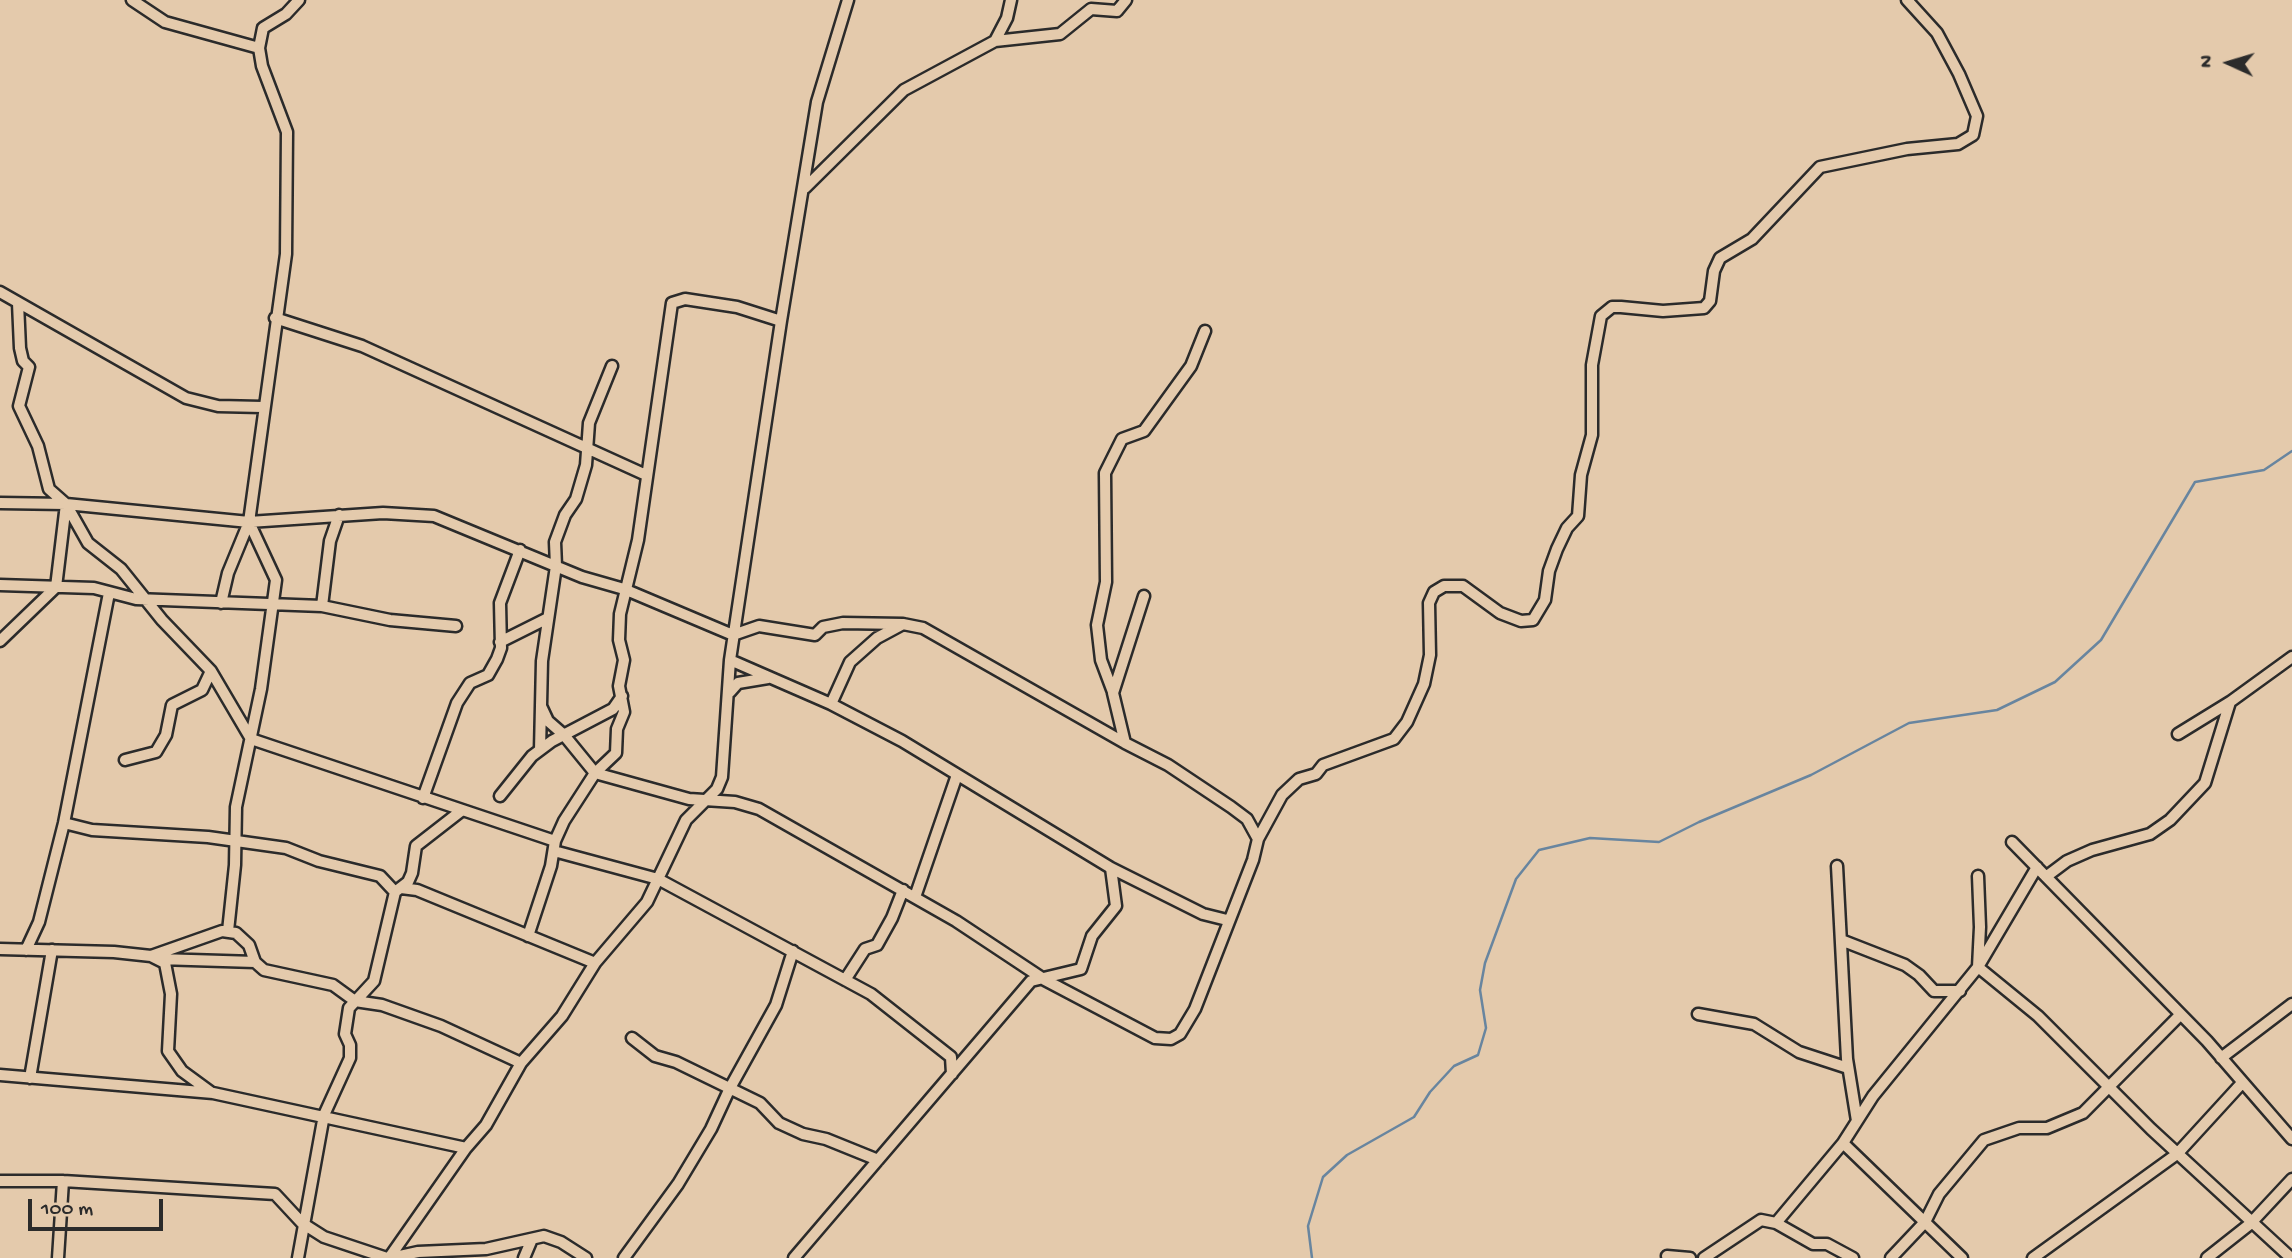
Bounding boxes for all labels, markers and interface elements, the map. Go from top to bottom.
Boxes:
north arrow [2194,28,2264,98]
text: N [2196,55,2219,68]
scale bar [32,1184,166,1228]
text: 100 m [41,1198,93,1223]

